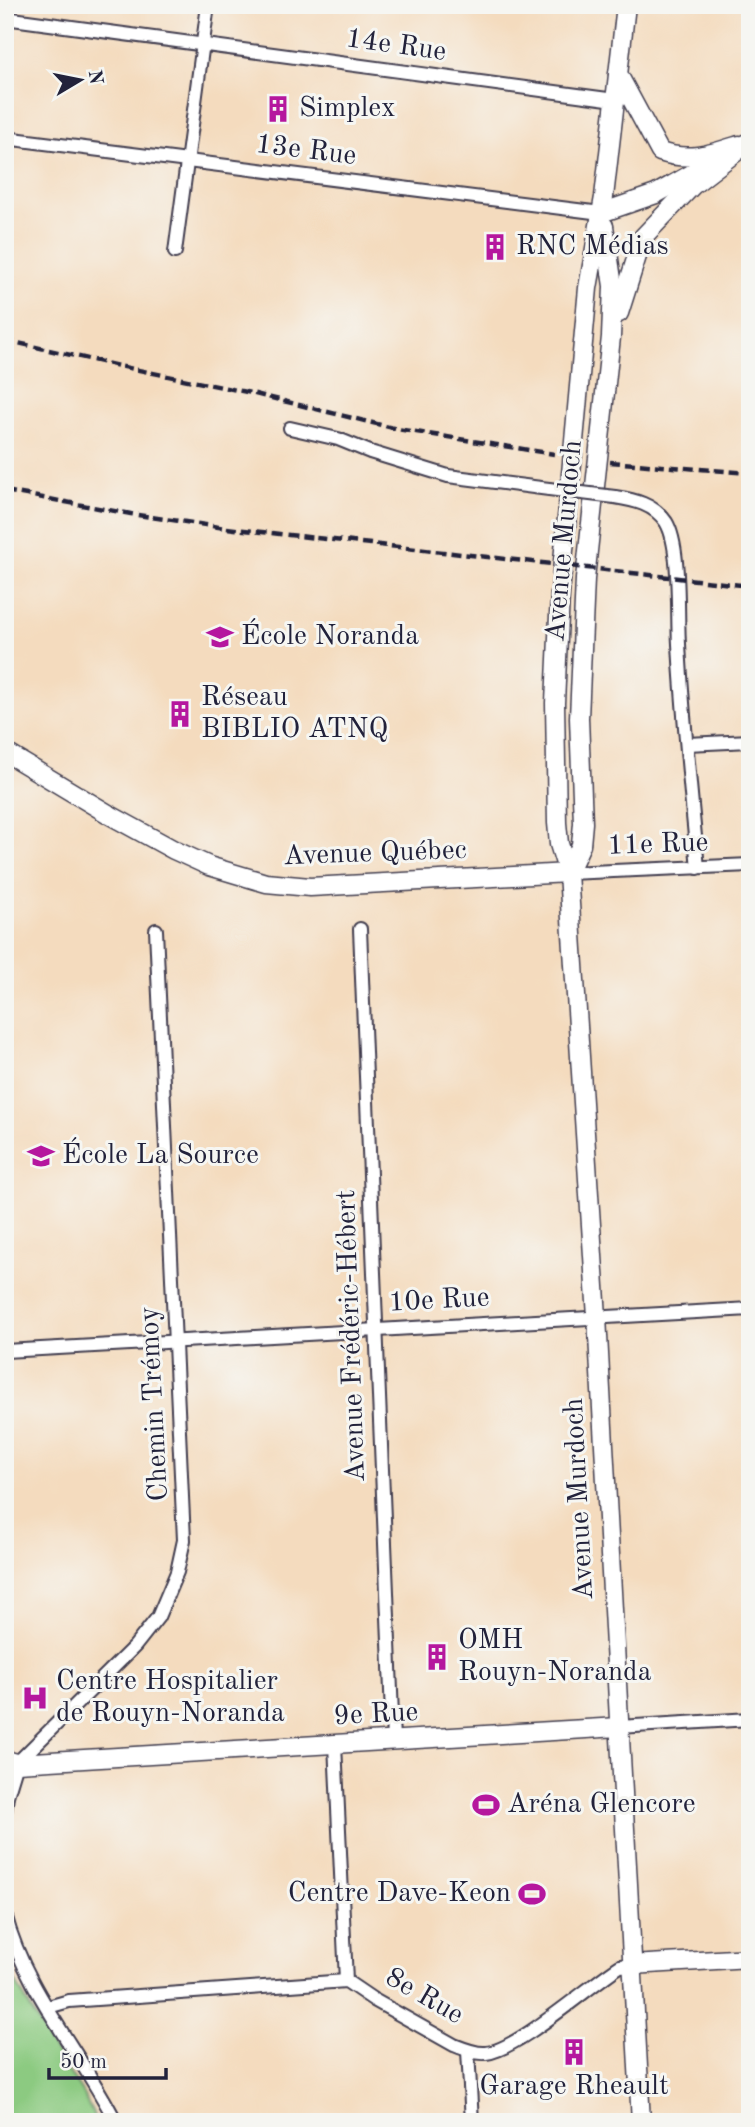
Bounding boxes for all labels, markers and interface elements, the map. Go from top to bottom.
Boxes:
street label: 14e Rue [344,25,448,67]
north arrow [46,46,116,116]
text: N [84,69,105,87]
building icon: Simplex [263,94,293,124]
place label: Simplex [299,95,396,123]
street label: 13e Rue [254,131,358,171]
building icon: RNC Médias [480,232,510,262]
place label: RNC Médias [516,233,669,261]
street label: Avenue Murdoch [542,439,588,643]
place label: École Noranda [241,618,419,651]
school or university icon: École Noranda [205,622,235,652]
place label: Réseau BIBLIO ATNQ [201,684,388,744]
building icon: Réseau BIBLIO ATNQ [165,699,195,729]
street label: 11e Rue [607,829,709,861]
street label: Avenue Québec [283,837,467,871]
place label: École La Source [62,1137,259,1170]
school or university icon: École La Source [26,1141,56,1171]
street label: Avenue Frédéric-Hébert [333,1189,371,1483]
street label: 10e Rue [388,1284,490,1318]
street label: Chemin Trémoy [136,1306,174,1502]
street label: Avenue Murdoch [561,1397,599,1601]
place label: OMH Rouyn-Noranda [458,1627,652,1687]
building icon: OMH Rouyn-Noranda [422,1642,452,1672]
place label: Centre Hospitalier de Rouyn-Noranda [56,1668,285,1728]
hospital icon: Centre Hospitalier de Rouyn-Noranda [20,1683,50,1713]
street label: 9e Rue [333,1699,419,1731]
sports icon: Aréna Glencore [471,1790,501,1820]
place label: Aréna Glencore [507,1791,696,1819]
sports icon: Centre Dave-Keon [517,1879,547,1909]
place label: Centre Dave-Keon [288,1880,511,1908]
street label: 8e Rue [380,1964,468,2030]
scale bar [49,2036,166,2080]
building icon: Garage Rheault [559,2037,589,2067]
text: 50 m [60,2052,107,2073]
place label: Garage Rheault [479,2073,669,2101]

